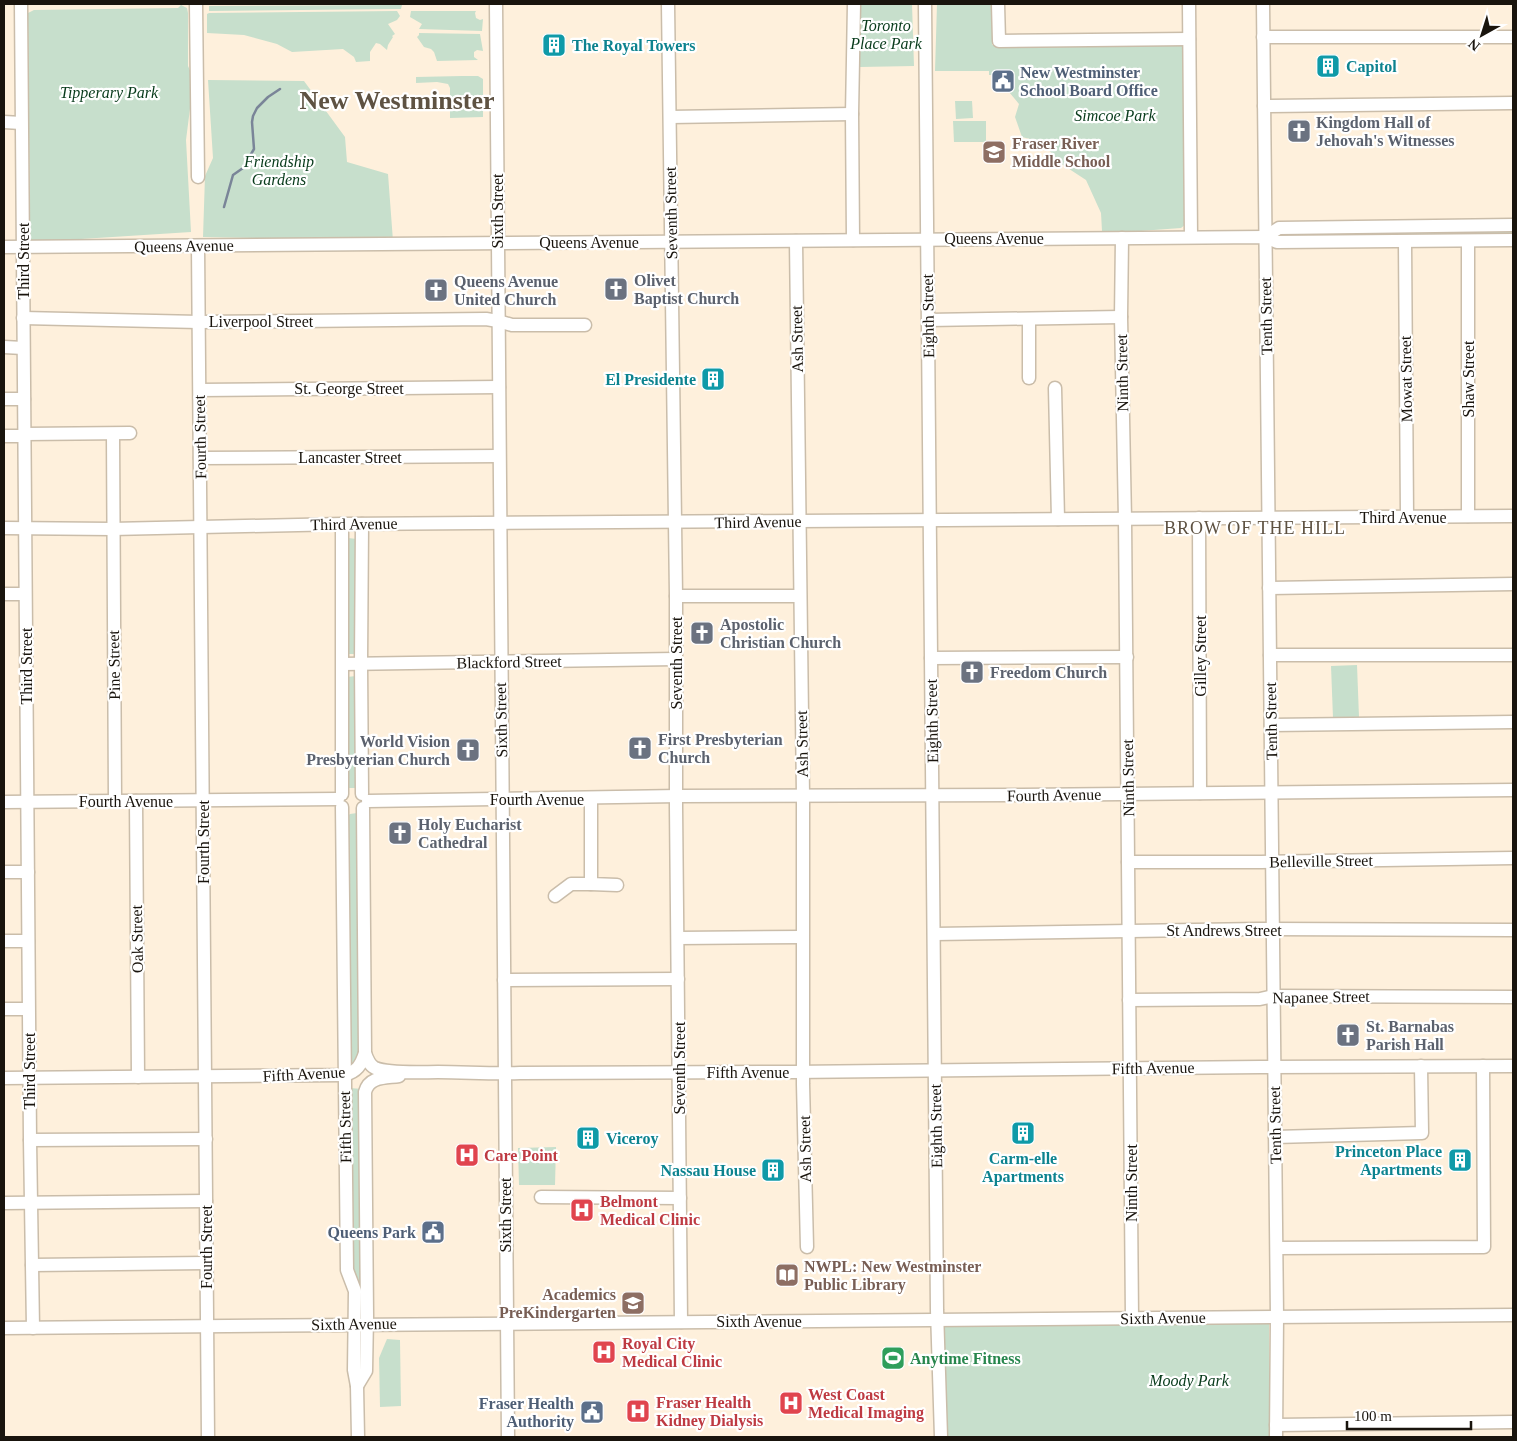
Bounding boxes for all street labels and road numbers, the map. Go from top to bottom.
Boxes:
street label: Seventh Street [662,166,680,260]
street label: Sixth Street [489,173,506,249]
street label: Third Street [15,222,32,299]
street label: Queens Avenue [944,230,1044,247]
street label: Queens Avenue [539,234,639,251]
street label: Queens Avenue [134,237,234,255]
street label: Eighth Street [919,273,938,358]
street label: Tenth Street [1257,277,1275,355]
street label: Ash Street [788,305,806,373]
street label: Liverpool Street [209,313,314,331]
street label: Ninth Street [1113,333,1131,412]
street label: Mowat Street [1397,335,1415,422]
street label: Shaw Street [1460,340,1477,417]
street label: St. George Street [294,380,404,398]
street label: Fourth Street [191,394,209,479]
street label: Lancaster Street [298,449,402,466]
street label: Third Avenue [1359,509,1447,526]
street label: Third Avenue [714,513,802,531]
street label: Third Avenue [310,515,398,533]
street label: Gilley Street [1192,615,1210,697]
street label: Seventh Street [668,616,685,709]
street label: Third Street [18,627,35,704]
street label: Pine Street [105,629,123,700]
street label: Blackford Street [456,653,562,671]
street label: Eighth Street [923,678,942,763]
street label: Sixth Street [492,682,510,758]
street label: Tenth Street [1262,682,1280,760]
street label: Ash Street [793,710,811,778]
street label: Ninth Street [1119,738,1137,817]
street label: Fourth Avenue [1007,786,1101,804]
street label: Fourth Avenue [490,791,584,808]
street label: Fourth Avenue [79,793,173,810]
street label: Fourth Street [195,799,212,884]
street label: Belleville Street [1269,852,1373,870]
street label: Oak Street [128,904,146,973]
street label: St Andrews Street [1166,922,1282,939]
street label: Napanee Street [1272,988,1370,1007]
street label: Seventh Street [671,1021,688,1114]
street label: Third Street [21,1032,38,1109]
street label: Fifth Avenue [1111,1059,1195,1077]
street label: Fifth Avenue [262,1063,346,1085]
street label: Fifth Avenue [707,1064,789,1081]
street label: Eighth Street [927,1083,946,1168]
street label: Tenth Street [1266,1086,1284,1164]
street label: Fifth Street [336,1090,354,1163]
street label: Ash Street [796,1115,814,1183]
street label: Ninth Street [1123,1144,1140,1222]
street label: Sixth Street [497,1177,514,1253]
street label: Fourth Street [198,1204,215,1289]
street label: Sixth Avenue [1120,1309,1206,1327]
street label: Sixth Avenue [716,1313,802,1330]
street label: Sixth Avenue [311,1315,397,1333]

